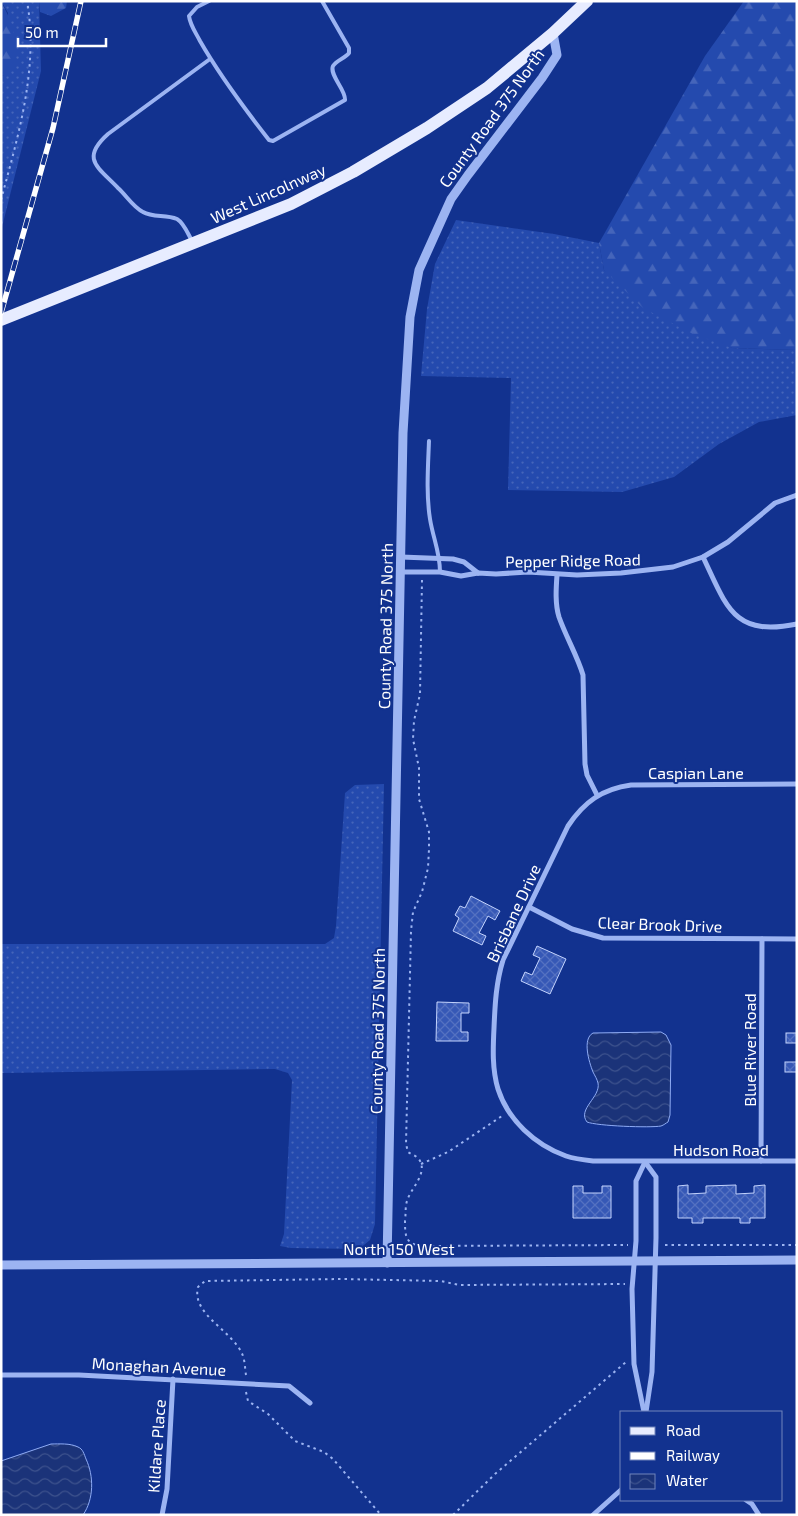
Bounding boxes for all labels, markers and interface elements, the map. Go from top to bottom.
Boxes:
scale bar [18,15,105,47]
text: 50 m [25,23,59,41]
street label: County Road 375 North [434,45,548,191]
street label: West Lincolnway [208,159,329,227]
street label: County Road 375 North [374,543,396,709]
street label: Pepper Ridge Road [505,549,641,571]
street label: Caspian Lane [648,763,744,782]
street label: Brisbane Drive [482,861,544,965]
street label: Clear Brook Drive [597,912,723,936]
street label: County Road 375 North [366,948,388,1114]
street label: Blue River Road [740,993,759,1107]
street label: Hudson Road [673,1140,769,1159]
street label: North 150 West [343,1239,455,1258]
street label: Monaghan Avenue [91,1353,227,1379]
street label: Kildare Place [143,1399,169,1493]
legend [620,1411,783,1501]
text: Road [666,1421,701,1439]
text: Railway [666,1446,720,1464]
text: Water [666,1471,708,1489]

